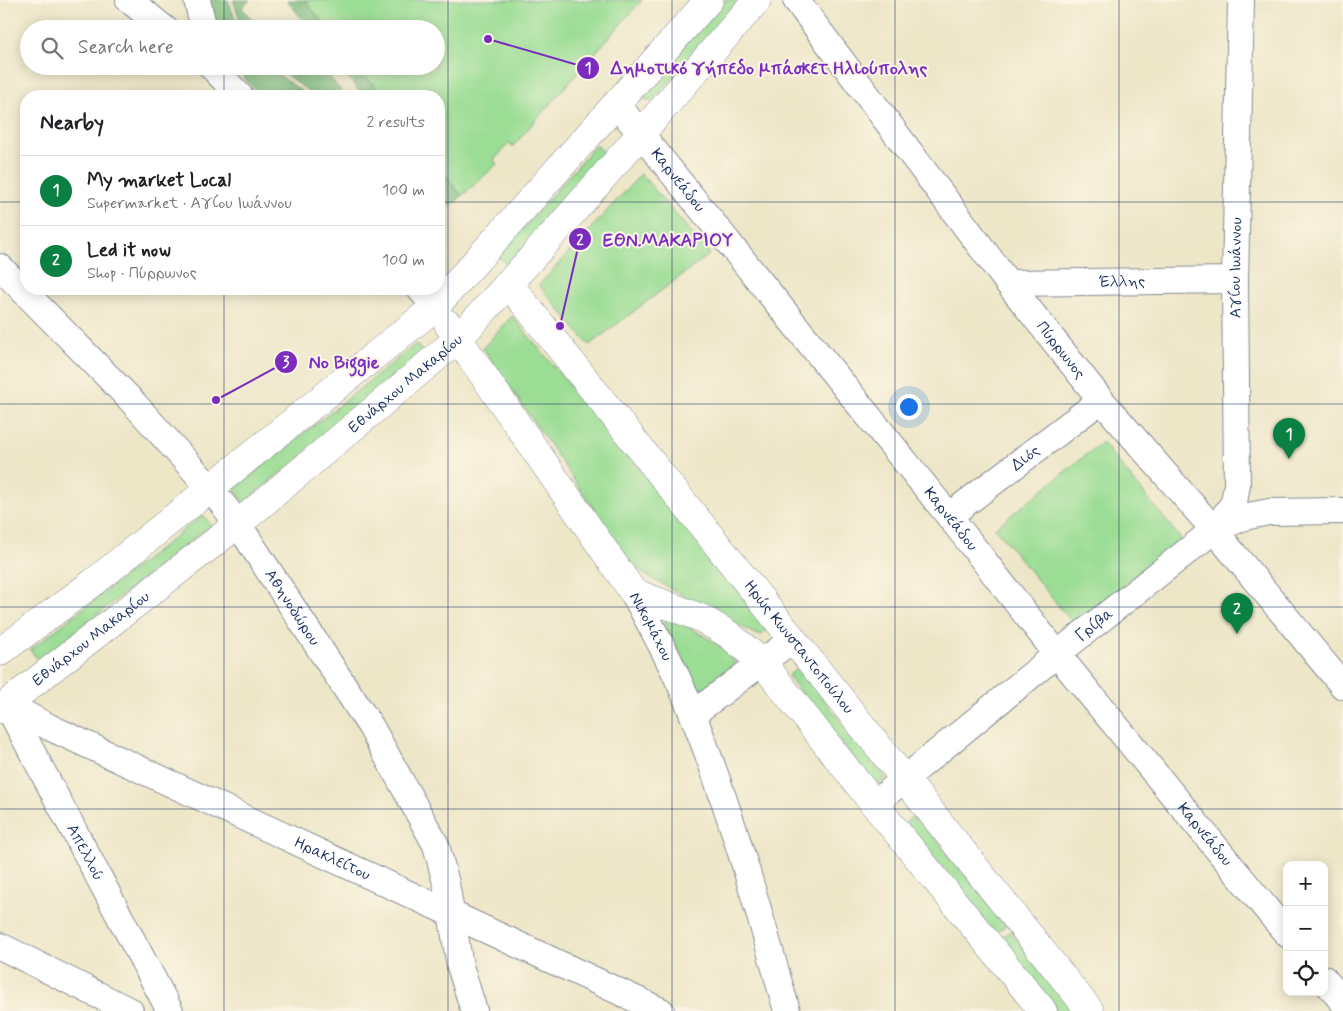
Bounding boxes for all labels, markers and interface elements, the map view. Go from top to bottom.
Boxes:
search box [20,20,445,75]
icon: search [38,34,66,62]
text: Search here [78,35,174,60]
callout: Δημοτικό γήπεδο μπάσκετ Ηλιούπολης [575,51,937,84]
text: Δημοτικό γήπεδο μπάσκετ Ηλιούπολης [610,57,928,81]
text: 1 [585,59,591,79]
text: Nearby [40,109,104,137]
text: 2 results [367,112,425,133]
street label: Καρνεάδου [646,144,710,216]
text: My market Local [87,168,231,193]
text: 1 [52,180,60,201]
text: 100 m [382,180,425,201]
text: Supermarket · Αγίου Ιωάννου [87,193,292,214]
street label: Αγίου Ιωάννου [1224,217,1247,319]
callout: ΕΘΝ.ΜΑΚΑΡΙΟΥ [568,223,743,256]
text: ΕΘΝ.ΜΑΚΑΡΙΟΥ [603,229,733,253]
text: 2 [576,231,584,251]
text: Led it now [87,238,171,263]
text: 2 [52,250,60,271]
text: 100 m [382,250,425,271]
text: Shop · Πύρρωνος [87,263,197,284]
street label: Έλλης [1099,271,1145,292]
street label: Πύρρωνος [1032,317,1091,383]
street label: Εθνάρχου Μακαρίου [344,329,467,438]
callout: Νο Biggie [274,345,390,378]
text: Νο Biggie [309,351,380,377]
text: 3 [283,353,290,373]
your location [896,394,922,420]
pin: 1 [1273,418,1305,459]
street label: Διός [1007,440,1044,476]
street label: Καρνεάδου [919,483,983,555]
street label: Αθηνοδώρου [260,565,325,649]
street label: Ηρώς Κωνσταντοπούλου [739,576,859,718]
street label: Εθνάρχου Μακαρίου [28,586,154,691]
street label: Νικομάχου [624,588,678,664]
pin: 2 [1221,593,1253,634]
street label: Γρίβα [1071,603,1117,646]
street label: Καρνεάδου [1173,798,1237,870]
street label: Απελλού [62,820,109,884]
street label: Ηρακλείτου [291,832,374,885]
map controls [1283,861,1328,996]
button: + [1283,861,1328,906]
button: − [1283,906,1328,951]
button: locate [1283,951,1328,996]

